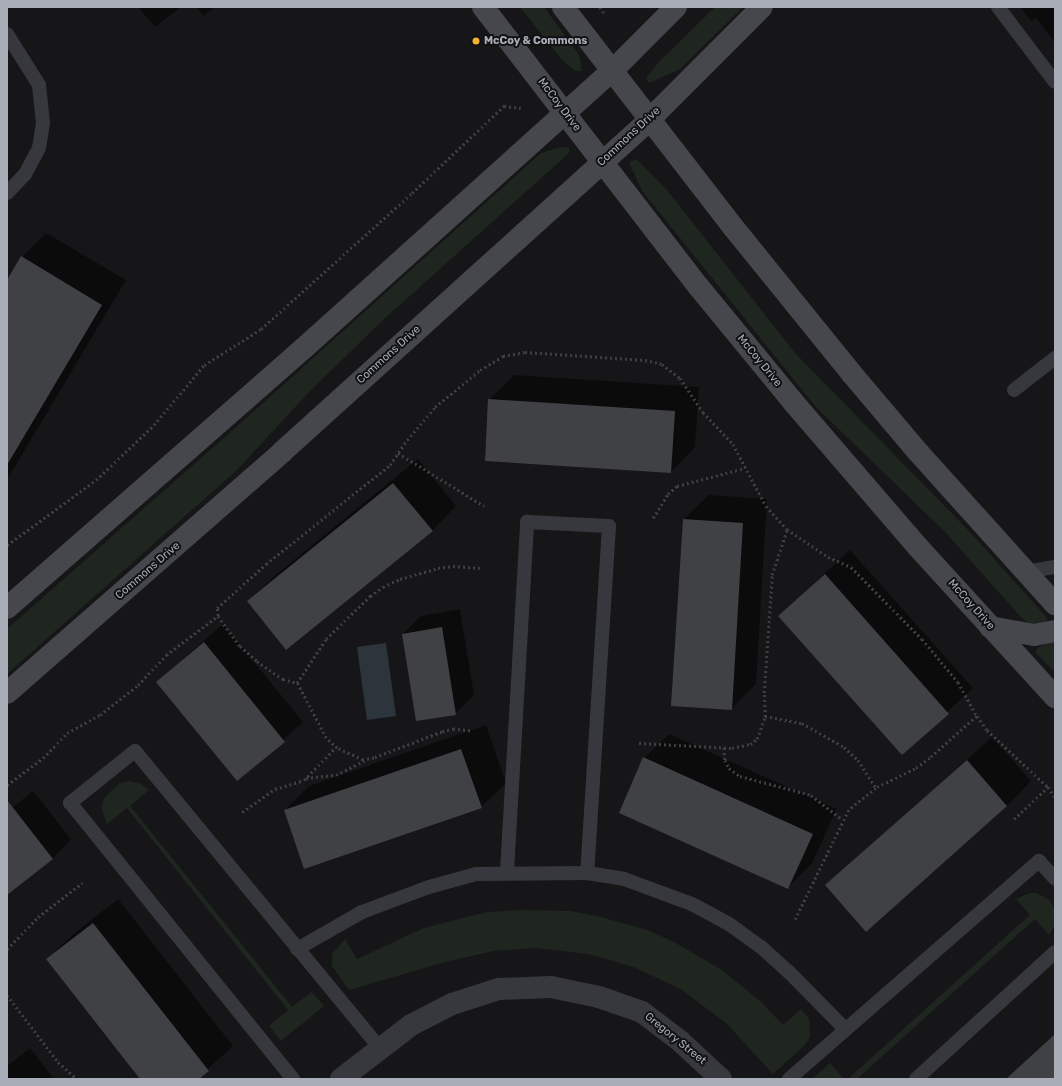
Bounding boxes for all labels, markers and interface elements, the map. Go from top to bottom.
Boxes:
place label: McCoy & Commons [484,34,588,48]
marker: McCoy & Commons [471,36,481,46]
street label: McCoy Drive [535,76,583,134]
street label: Commons Drive [595,105,663,169]
street label: Commons Drive [355,323,423,387]
street label: McCoy Drive [734,332,784,390]
street label: Commons Drive [113,539,183,603]
street label: McCoy Drive [945,577,997,633]
street label: Gregory Street [642,1010,708,1068]

